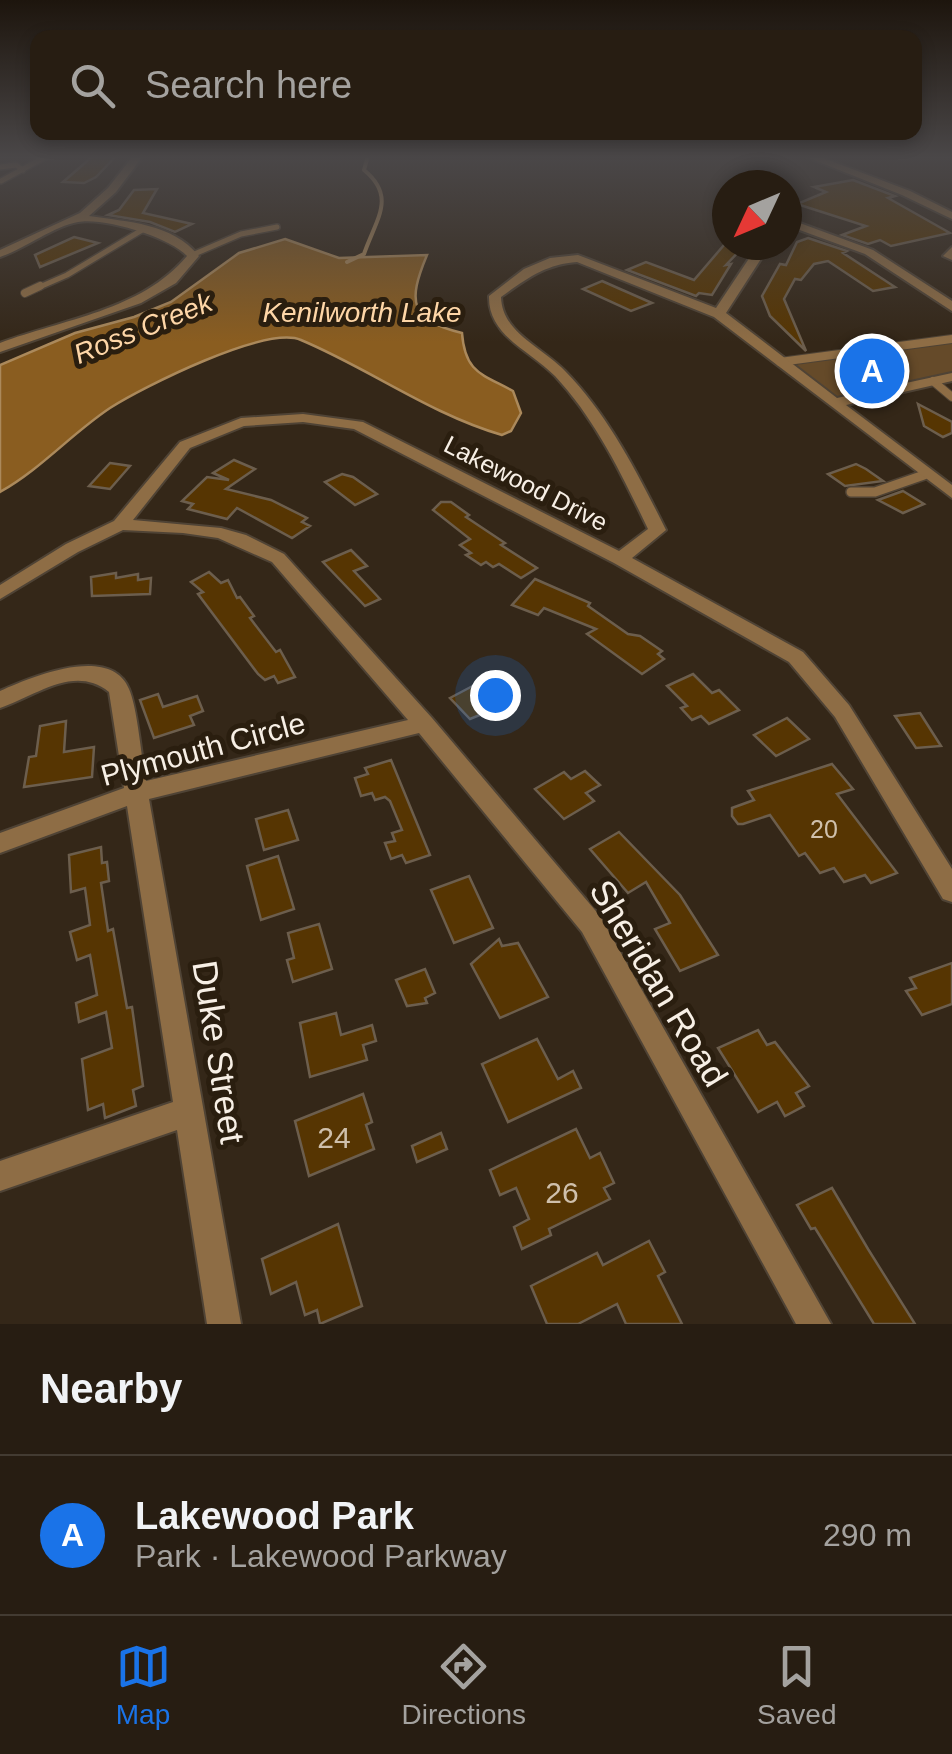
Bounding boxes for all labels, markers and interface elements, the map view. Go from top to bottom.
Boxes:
search box [30,30,922,140]
icon: search [65,58,120,113]
text: Search here [145,64,352,106]
north arrow [712,170,802,260]
water label: Ross Creek [69,285,218,370]
water label: Kenilworth Lake [262,297,462,328]
pin: A [840,334,904,408]
street label: Lakewood Drive [440,430,612,536]
your location [470,670,521,721]
street label: Plymouth Circle [97,706,309,792]
house number: 20 [810,815,838,843]
street label: Sheridan Road [582,873,736,1093]
street label: Duke Street [185,958,253,1147]
house number: 24 [317,1121,351,1154]
house number: 26 [545,1176,579,1209]
text: Nearby [40,1365,182,1412]
text: Lakewood Park [135,1495,414,1537]
text: A [61,1517,84,1553]
text: 290 m [823,1517,912,1553]
text: Park · Lakewood Parkway [135,1538,507,1574]
tab: Map [116,1639,171,1731]
tab: Directions [402,1639,526,1731]
tab: Saved [757,1639,836,1731]

